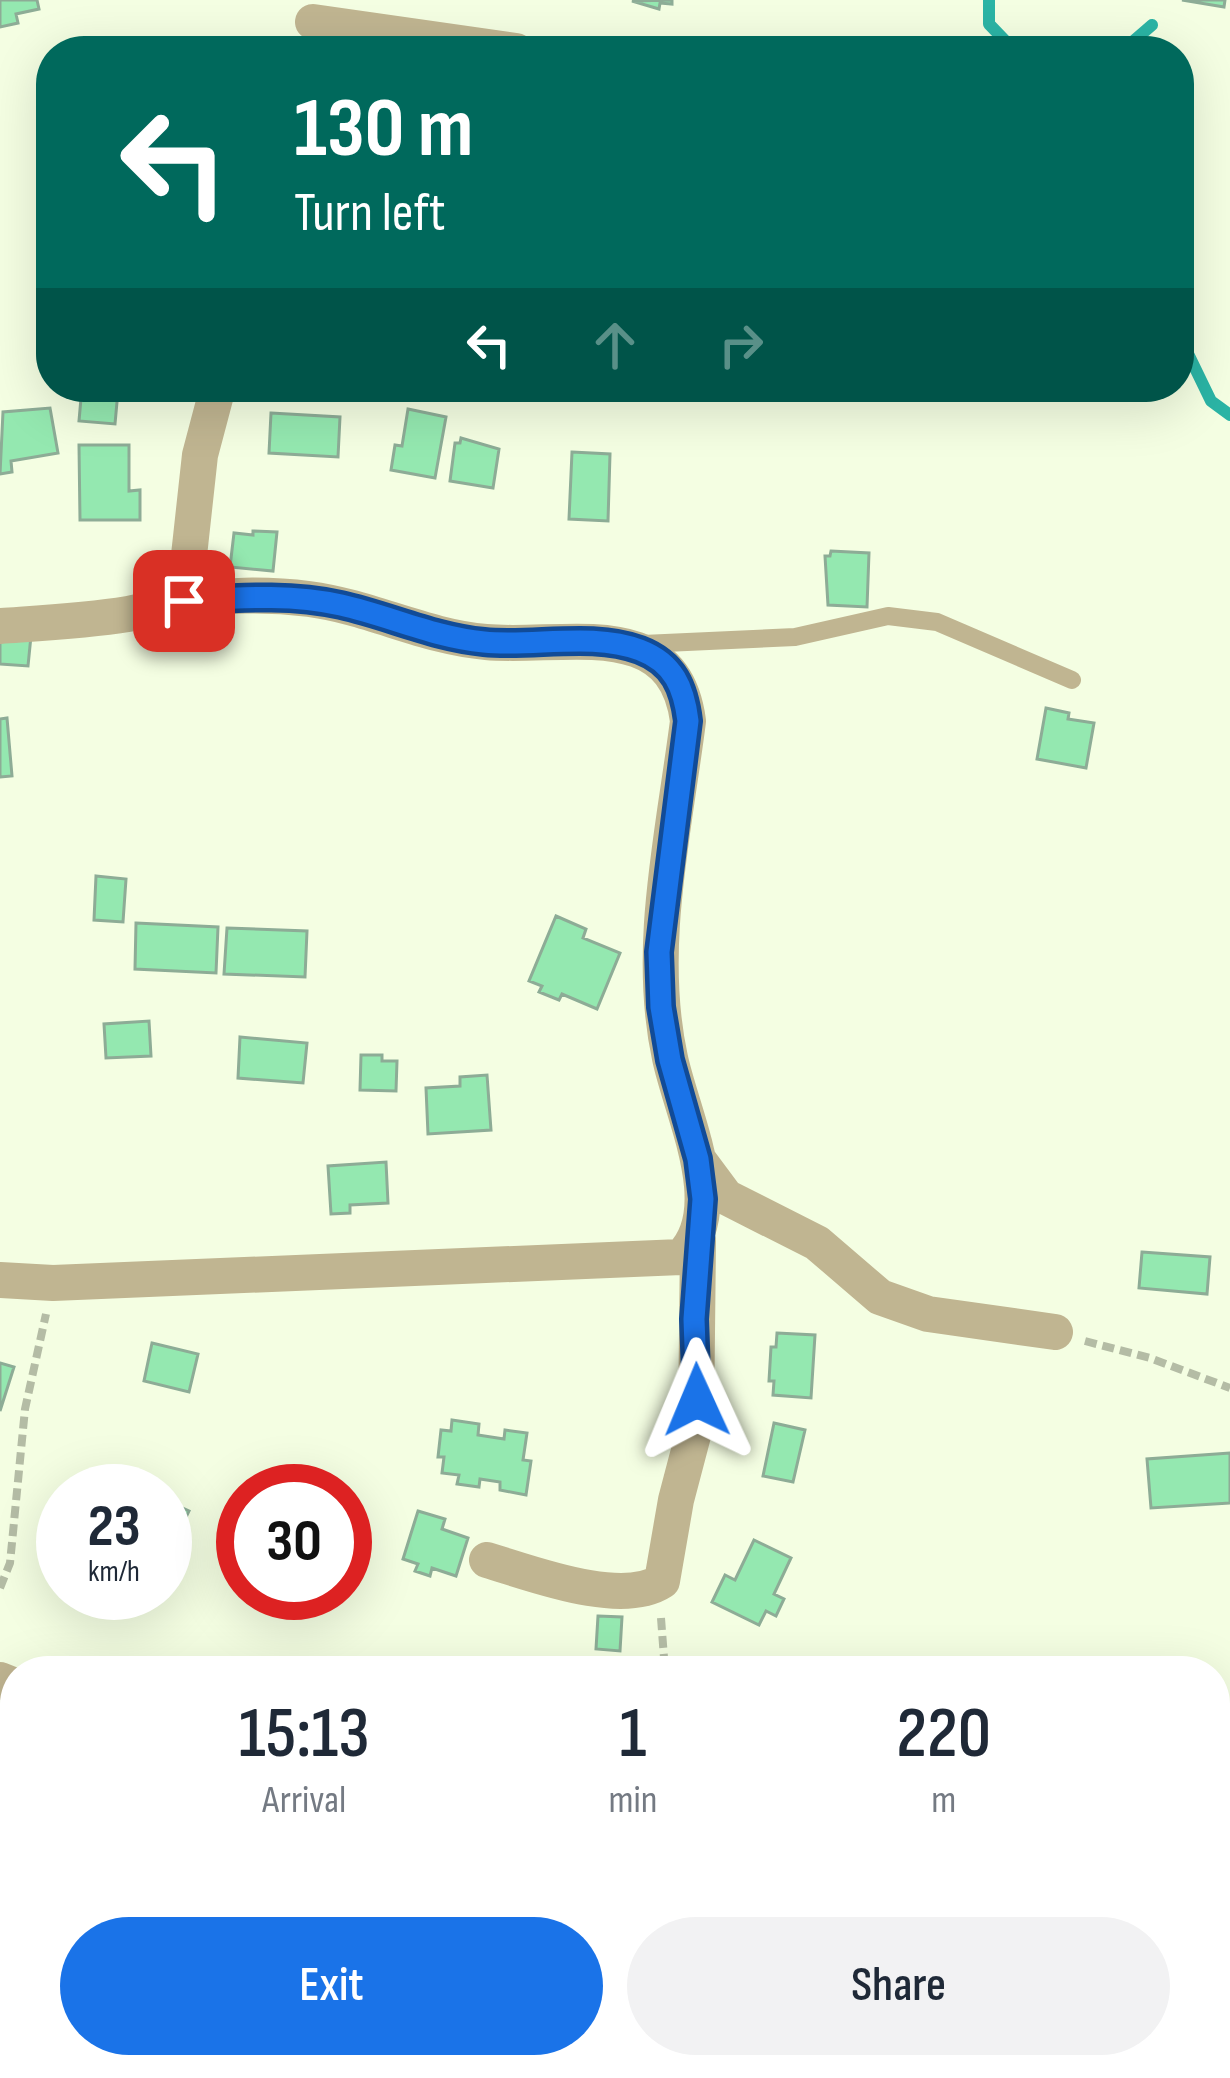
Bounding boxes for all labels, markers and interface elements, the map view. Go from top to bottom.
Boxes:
text: 130 m [294,79,473,180]
icon: left [96,84,252,240]
text: Turn left [294,181,446,246]
icon: left [456,312,522,378]
icon: ahead [582,312,648,378]
icon: right [708,312,774,378]
pin [133,550,235,652]
icon: arrive [151,568,217,634]
position arrow [634,1337,760,1463]
speed limit sign: 30 [216,1464,372,1620]
text: 23 [87,1491,141,1563]
text: km/h [88,1554,140,1590]
text: 15:13 [239,1691,370,1778]
text: 1 [619,1691,646,1778]
text: 220 [896,1691,991,1778]
text: Arrival [262,1777,346,1824]
text: min [608,1777,657,1824]
text: m [931,1777,956,1824]
button: Exit [60,1917,603,2055]
button: Share [627,1917,1170,2055]

